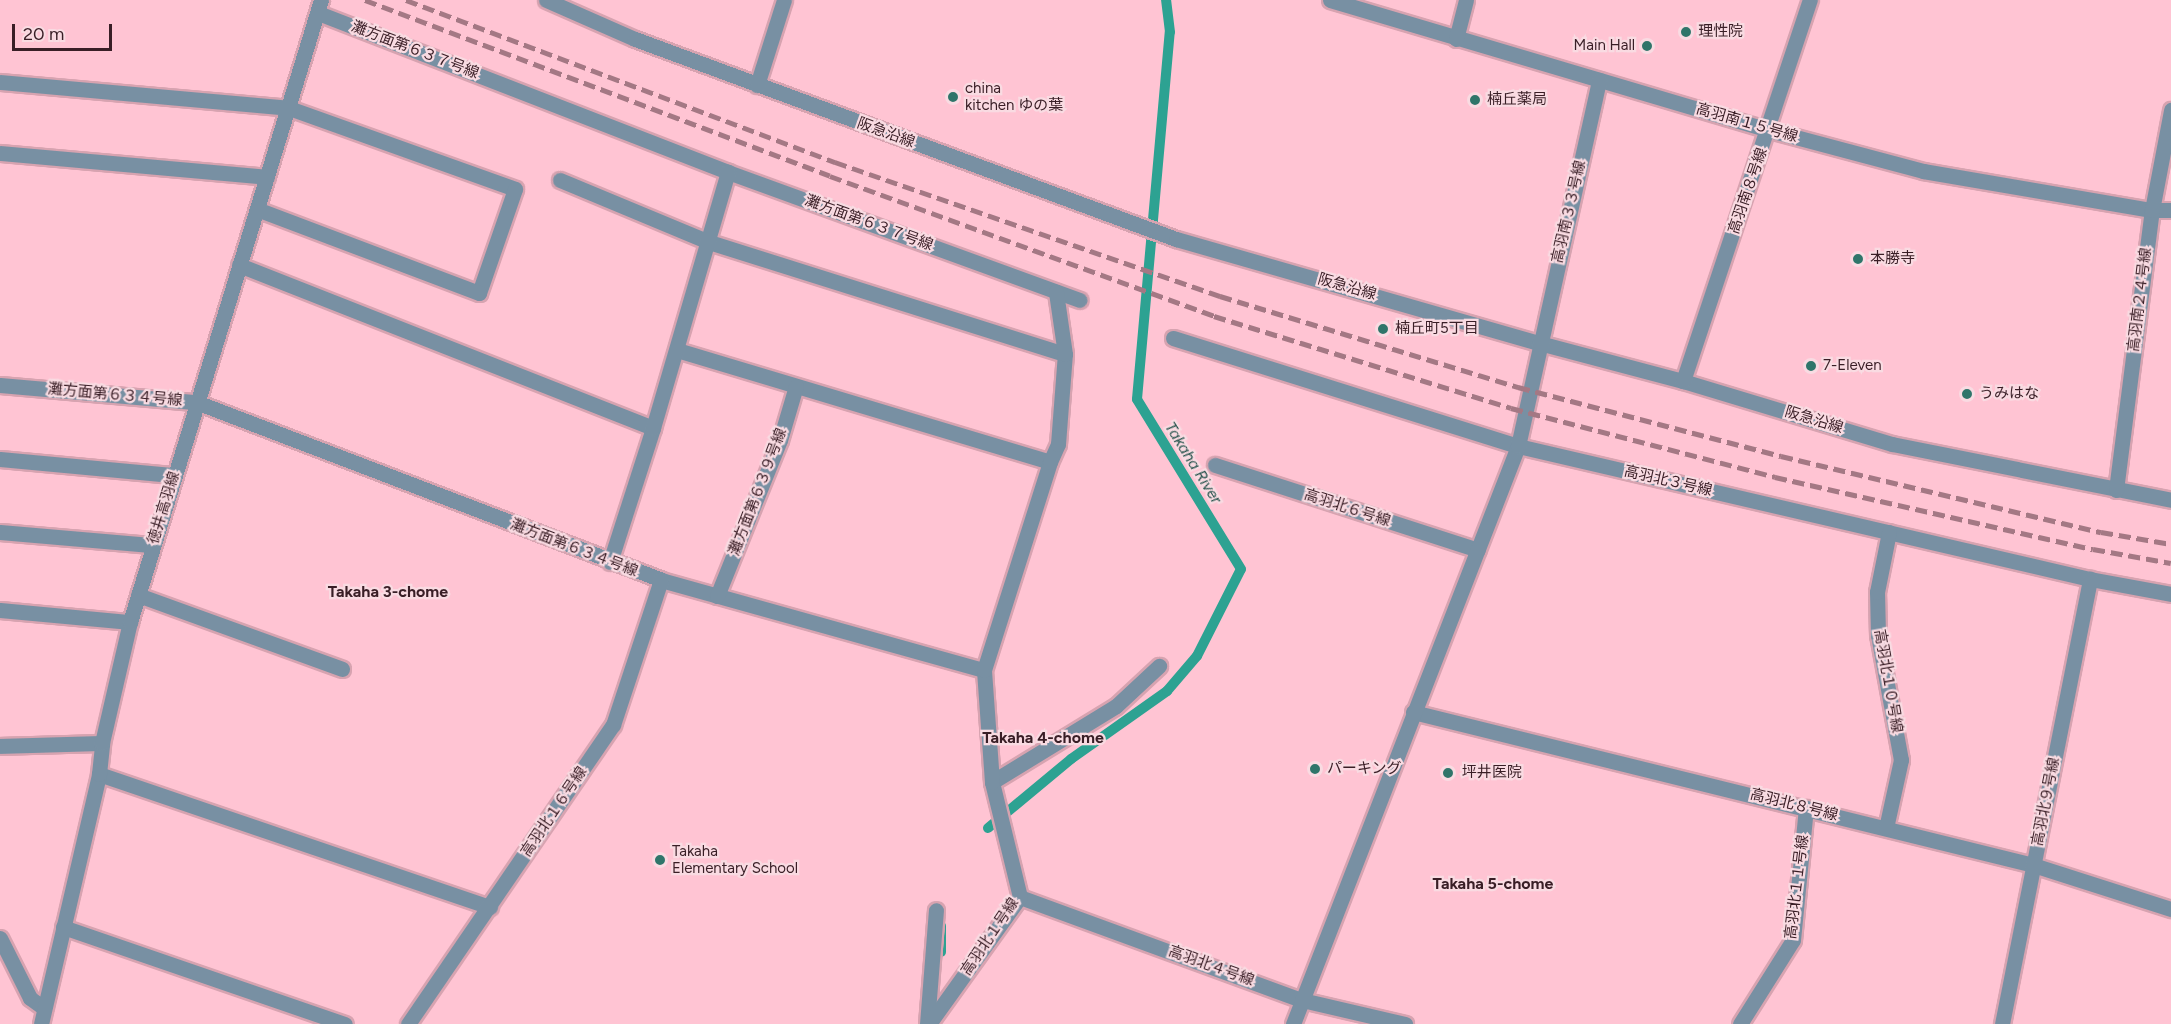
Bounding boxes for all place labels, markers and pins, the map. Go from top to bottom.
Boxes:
place label: 理性院 [1698,23,1743,41]
marker: 理性院 [1679,25,1693,39]
place label: Main Hall [1574,37,1635,55]
marker: Main Hall [1640,39,1654,53]
place label: china kitchen ゆの葉 [965,79,1063,114]
marker: china kitchen ゆの葉 [946,90,960,104]
place label: 楠丘薬局 [1487,91,1547,109]
marker: 楠丘薬局 [1468,93,1482,107]
place label: 本勝寺 [1870,250,1915,268]
marker: 本勝寺 [1851,252,1865,266]
place label: 楠丘町5丁目 [1395,320,1479,338]
marker: 楠丘町5丁目 [1376,322,1390,336]
place label: 7-Eleven [1823,357,1882,375]
marker: 7-Eleven [1804,359,1818,373]
place label: うみはな [1979,385,2039,403]
marker: うみはな [1960,387,1974,401]
place label: パーキング [1327,760,1402,778]
marker: パーキング [1308,762,1322,776]
marker: 坪井医院 [1439,764,1457,782]
place label: 坪井医院 [1462,764,1522,782]
place label: Takaha Elementary School [672,842,798,877]
marker: Takaha Elementary School [653,853,667,867]

